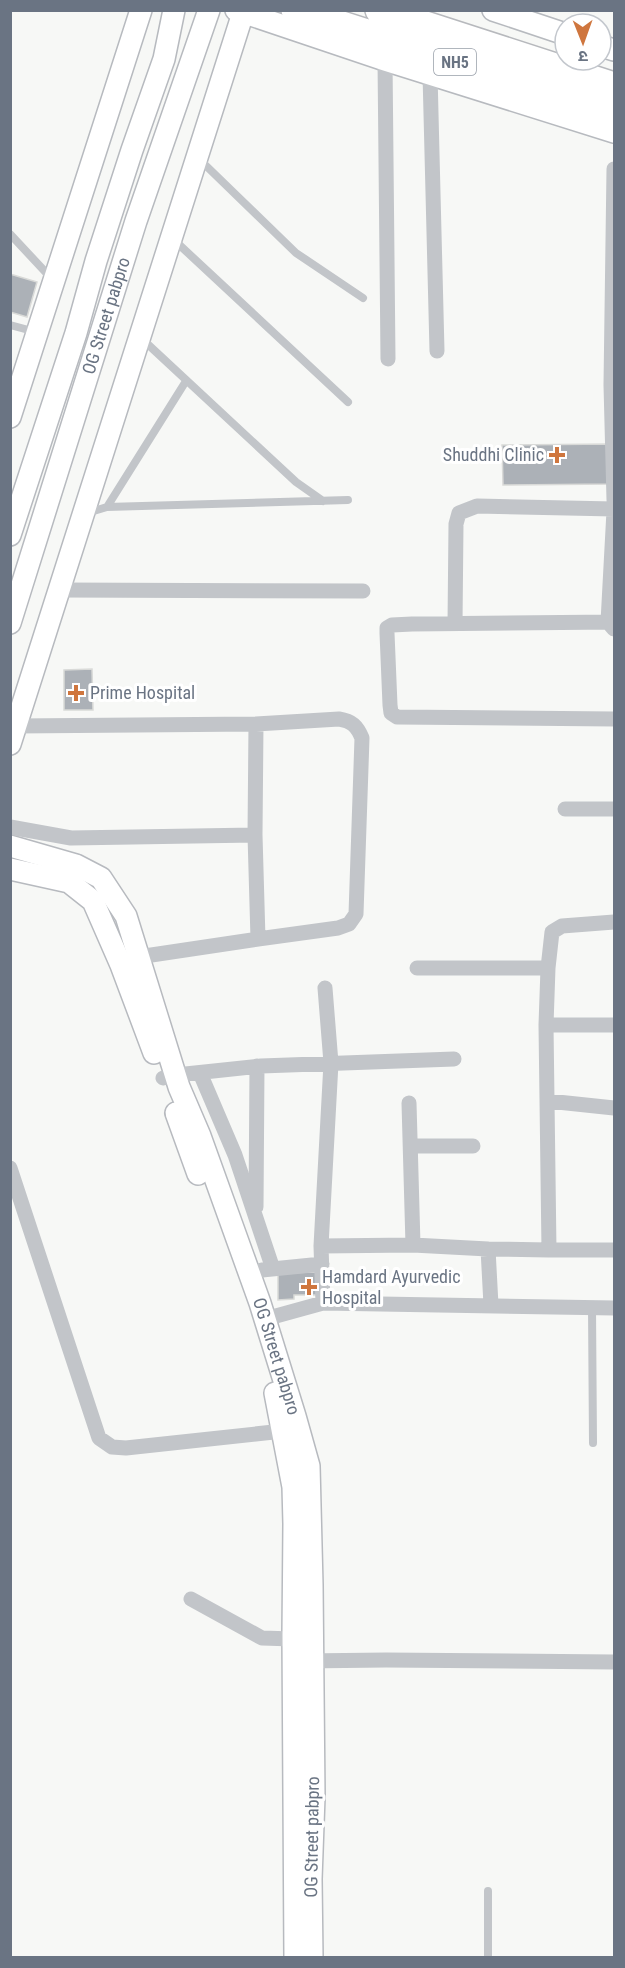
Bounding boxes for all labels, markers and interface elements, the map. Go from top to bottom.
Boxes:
north arrow [553,12,613,72]
text: उ [578,47,588,66]
road number: NH5 [434,49,476,75]
street label: OG Street pabpro [78,254,134,377]
place label: Shuddhi Clinic [443,444,544,465]
marker: Shuddhi Clinic [548,446,566,464]
place label: Prime Hospital [90,682,195,703]
marker: Prime Hospital [67,684,85,702]
place label: Hamdard Ayurvedic Hospital [322,1266,460,1308]
marker: Hamdard Ayurvedic Hospital [300,1278,318,1296]
street label: OG Street pabpro [249,1295,305,1417]
street label: OG Street pabpro [300,1776,323,1898]

